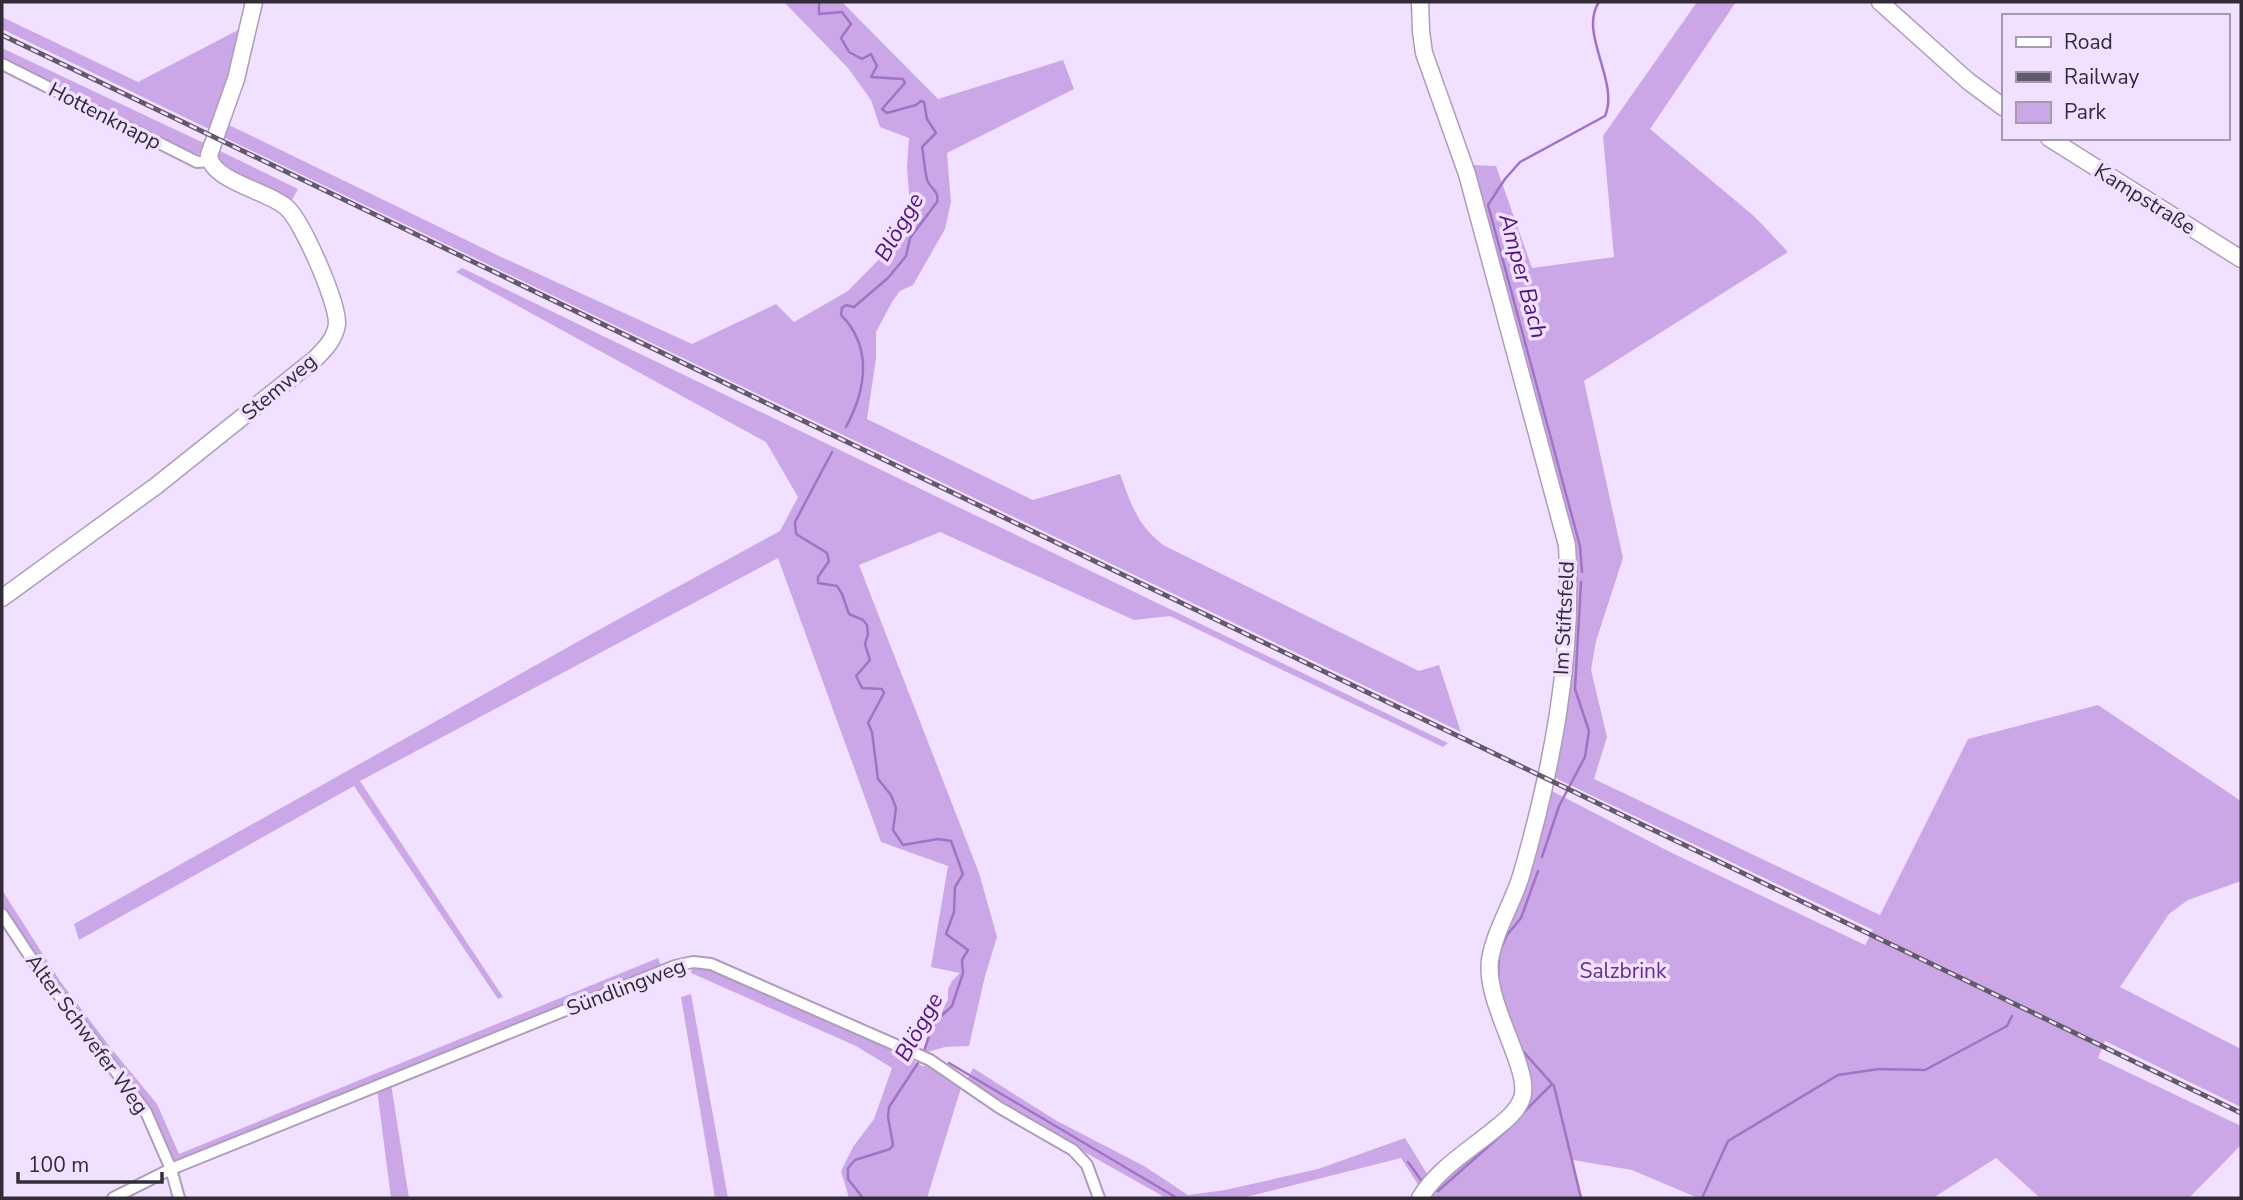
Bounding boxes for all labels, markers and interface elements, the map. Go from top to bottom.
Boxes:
legend [2002,14,2229,140]
text: Road [2064,28,2113,56]
text: Railway [2064,63,2139,91]
street label: Hottenknapp [44,76,166,156]
text: Park [2064,98,2106,126]
street label: Kampstraße [2089,157,2201,241]
water label: Blögge [867,187,931,267]
water label: Amper Bach [1491,209,1554,342]
street label: Stemweg [235,347,323,427]
street label: Im Stiftsfeld [1547,560,1581,676]
street label: Alter Schwefer Weg [19,948,155,1120]
street label: Sündlingweg [563,951,689,1023]
park label: Salzbrink [1579,957,1667,985]
water label: Blögge [887,987,951,1067]
scale bar [18,1140,161,1184]
text: 100 m [28,1151,89,1179]

